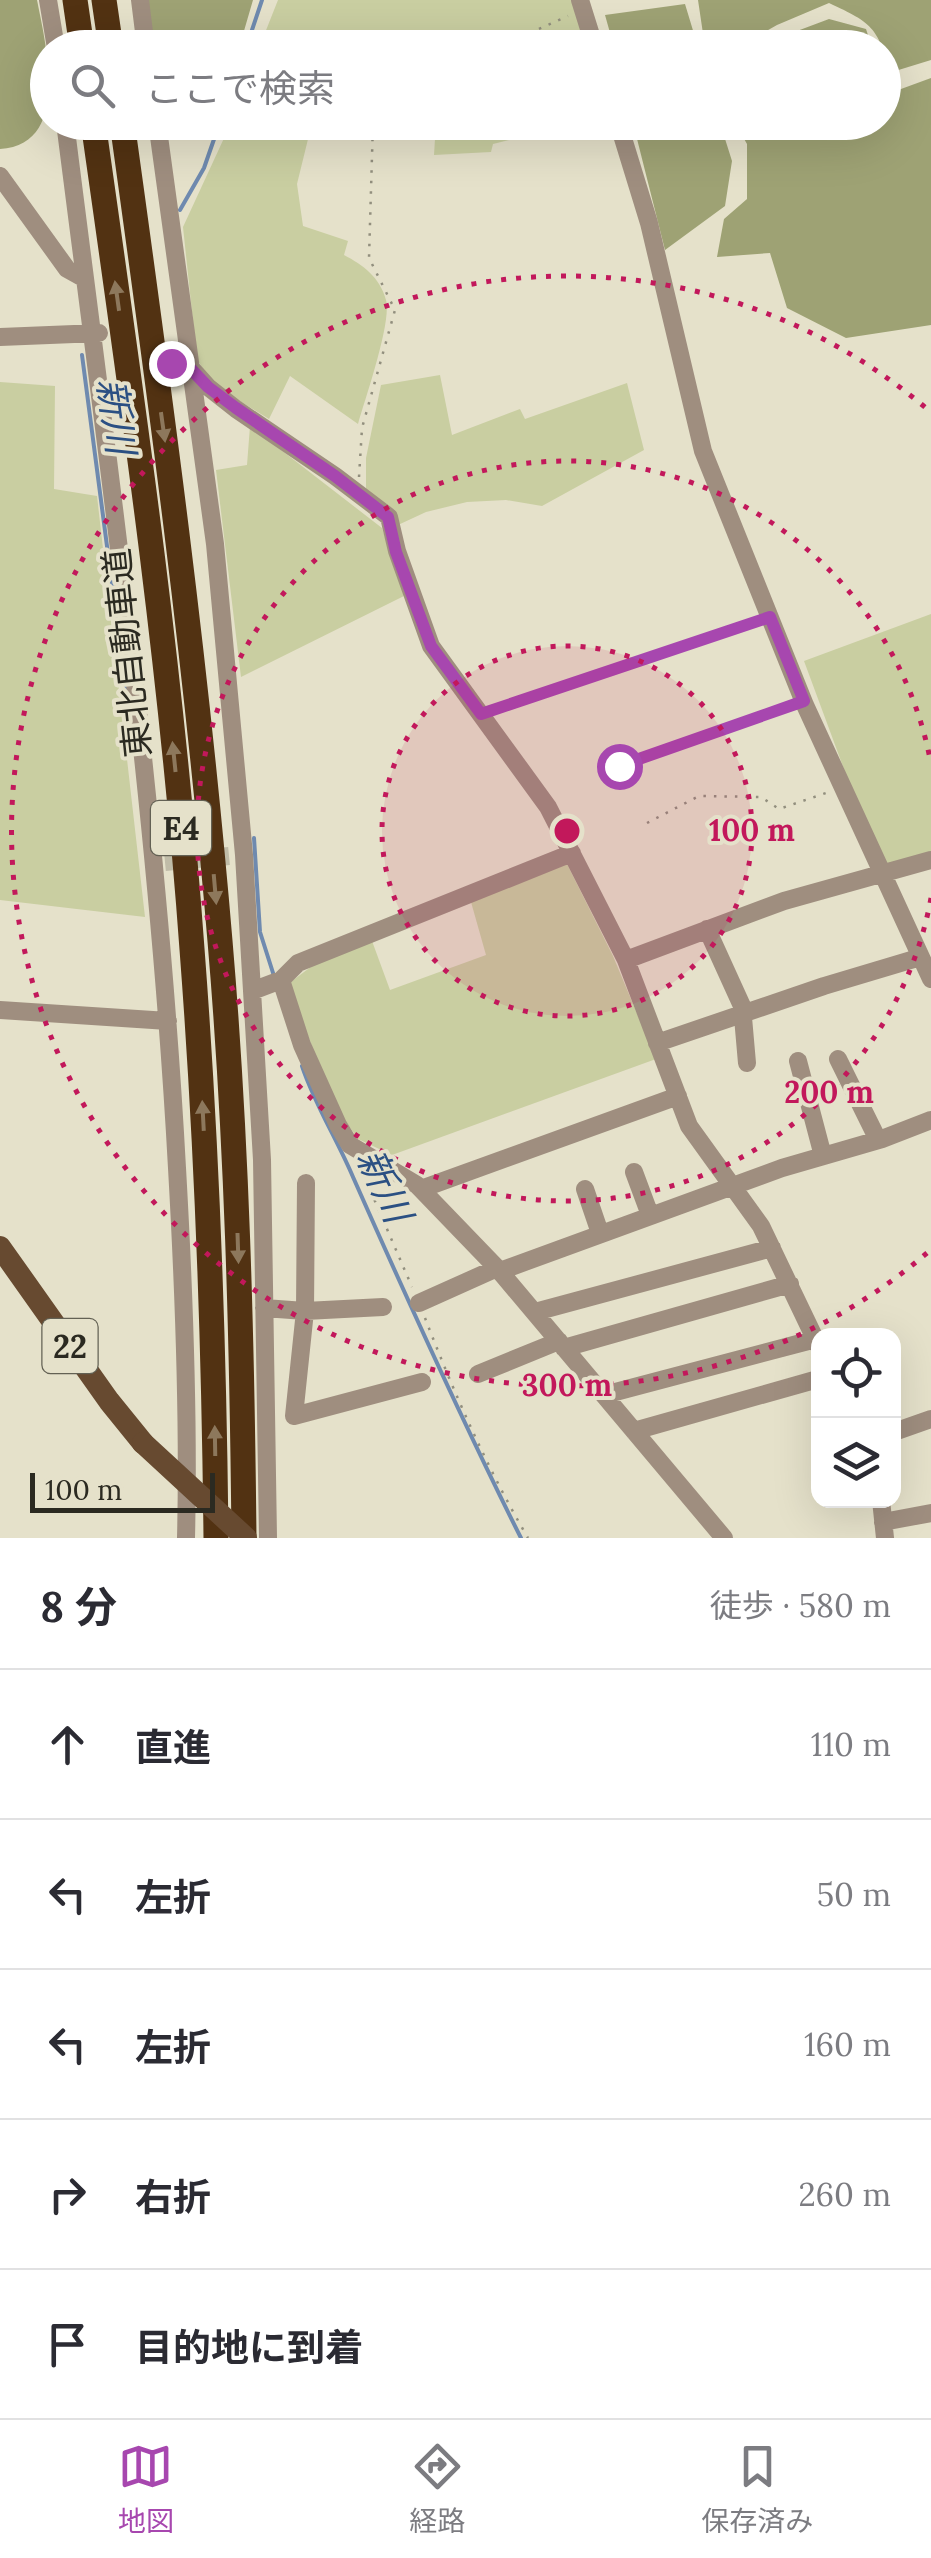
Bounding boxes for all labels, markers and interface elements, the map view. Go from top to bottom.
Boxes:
search box [30,30,901,140]
icon: search [65,58,120,113]
text: ここで検索 [145,64,335,112]
one-way arrow [109,279,125,311]
route end [149,341,195,387]
water label: 新川 [88,375,147,461]
one-way arrow [156,412,172,443]
street label: 東北自動車道 [94,546,160,760]
one-way arrow [166,741,182,772]
route start [597,744,643,790]
road number: E4 [151,801,211,855]
text: 100 m [709,811,795,849]
centre of rings [549,813,585,849]
one-way arrow [208,874,224,906]
text: 200 m [784,1073,874,1111]
one-way arrow [195,1099,211,1131]
water label: 新川 [347,1140,424,1233]
one-way arrow [230,1233,246,1265]
road number: 22 [42,1319,98,1373]
map controls [811,1328,901,1508]
button: locate [811,1328,901,1418]
text: 300 m [522,1366,613,1404]
button: layers [811,1418,901,1508]
one-way arrow [207,1424,223,1456]
scale bar [30,1468,215,1512]
text: 100 m [45,1472,122,1508]
text: 8 分 [40,1580,117,1634]
text: 徒歩 · 580 m [710,1585,891,1626]
icon: ahead [40,1717,95,1772]
text: 直進 [135,1723,211,1771]
text: 110 m [811,1724,891,1765]
icon: left [40,1867,95,1922]
text: 左折 [135,1873,211,1921]
text: 50 m [817,1874,891,1915]
icon: left [40,2017,95,2072]
text: 左折 [135,2023,211,2071]
text: 160 m [804,2024,891,2065]
icon: right [40,2167,95,2222]
text: 右折 [135,2173,211,2221]
text: 260 m [798,2174,891,2215]
icon: arrive [40,2317,95,2372]
text: 目的地に到着 [135,2323,363,2371]
tab: 地図 [118,2439,174,2539]
tab: 経路 [409,2439,465,2539]
tab: 保存済み [701,2439,813,2539]

